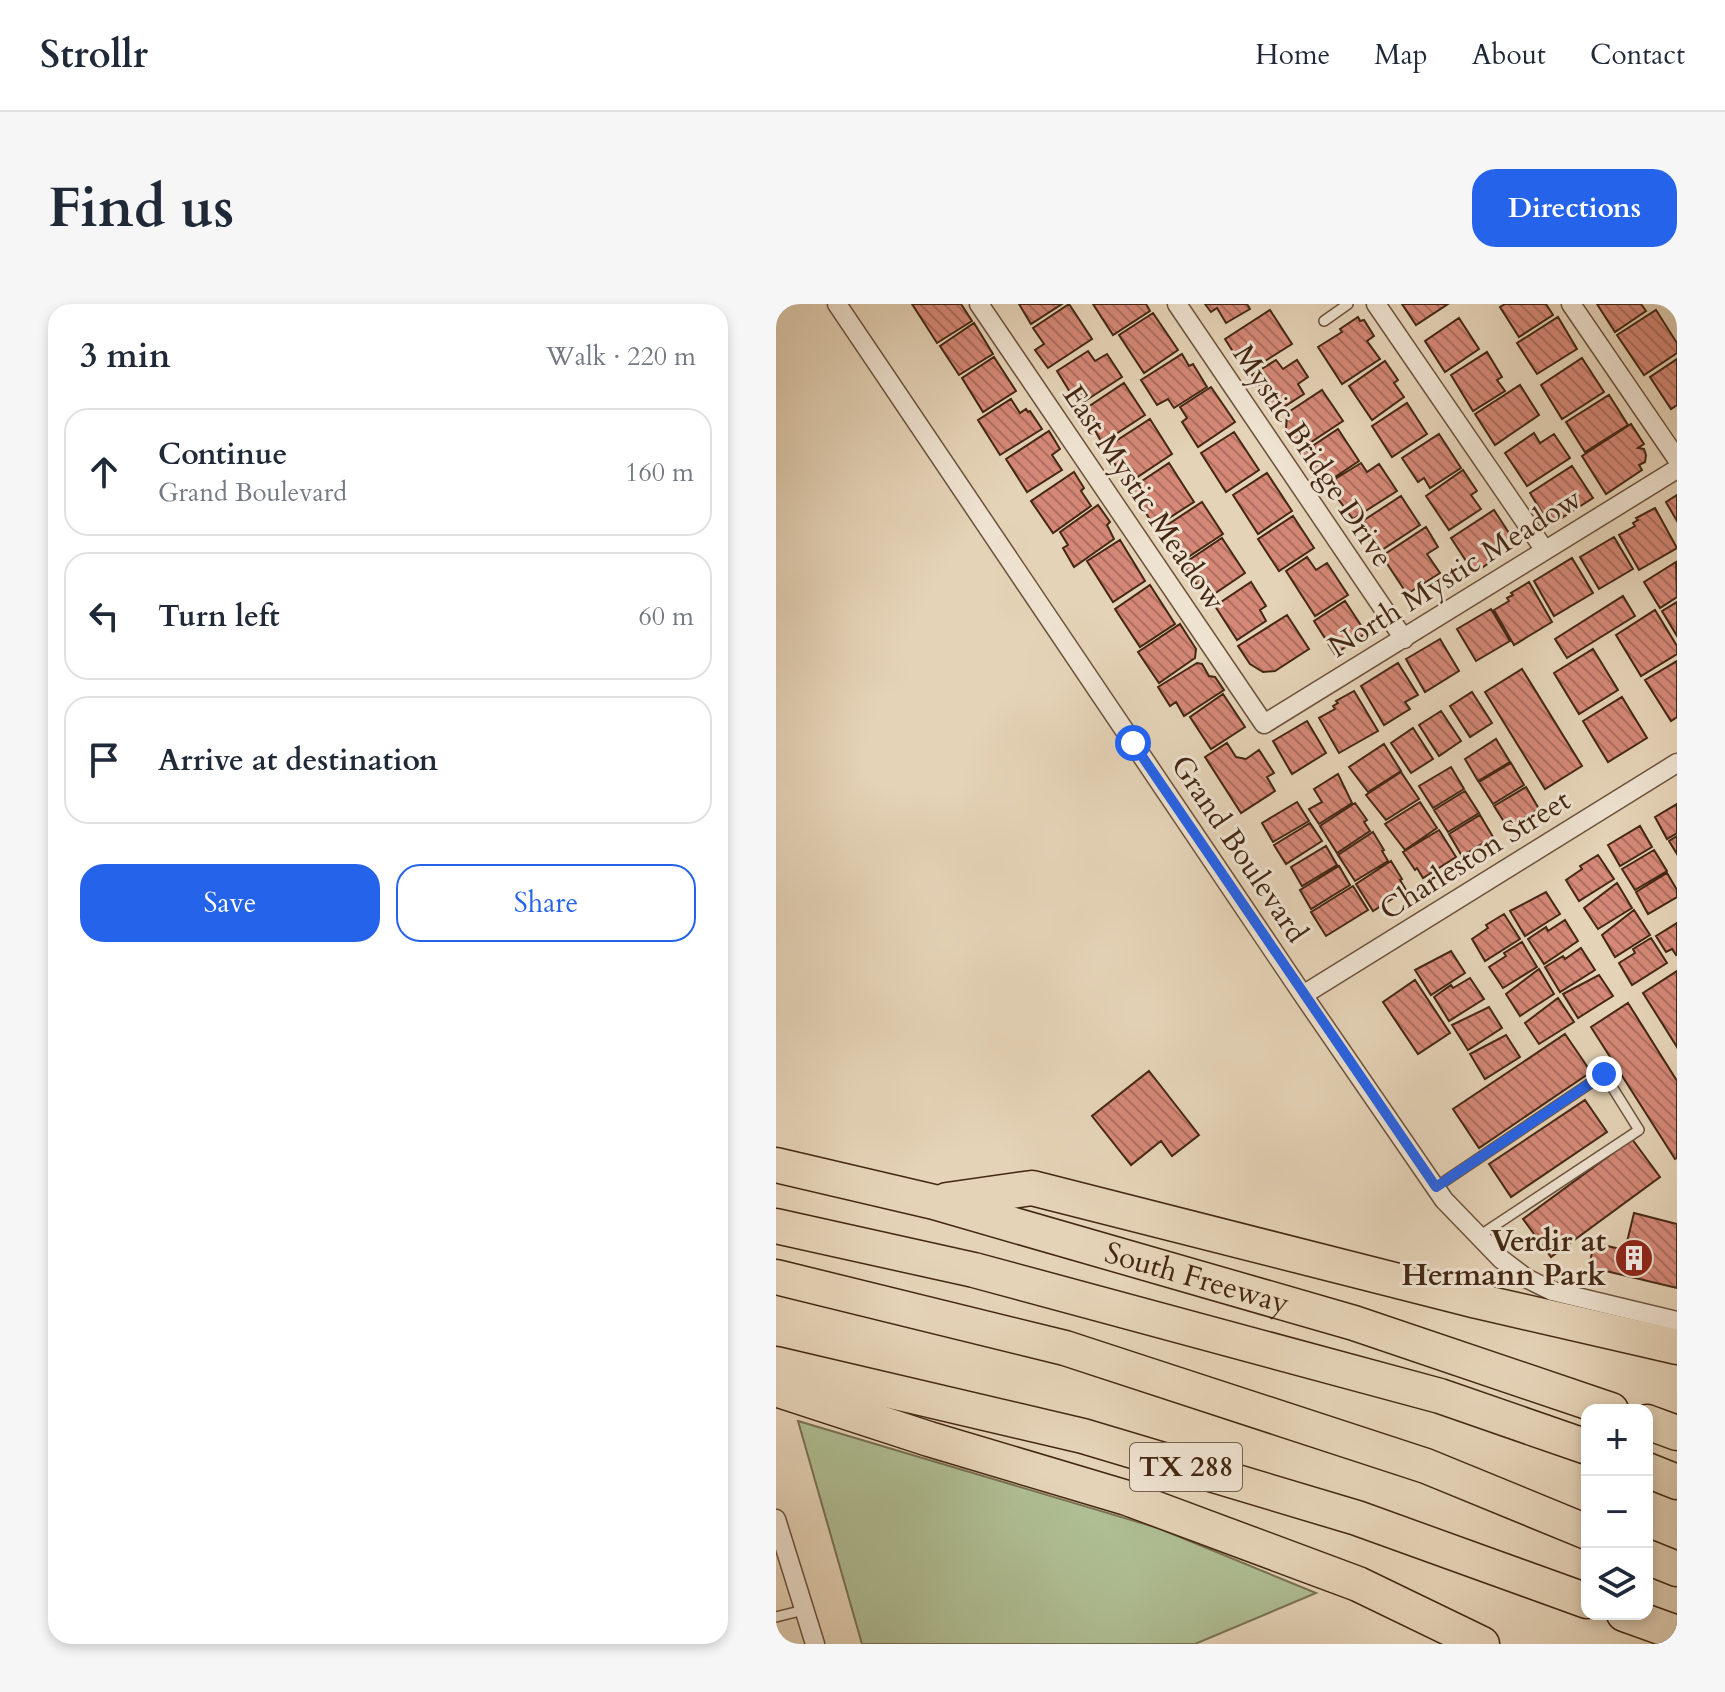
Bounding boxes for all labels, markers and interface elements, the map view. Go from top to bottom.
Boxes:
text: Strollr [40,29,148,81]
text: Home [1255,36,1330,74]
text: Map [1374,36,1428,74]
text: About [1472,36,1546,74]
text: Contact [1590,36,1685,74]
button: Directions [1472,169,1677,247]
text: Find us [48,171,234,246]
text: 3 min [80,333,171,379]
street label: Mystic Bridge Drive [1223,337,1403,575]
text: Walk · 220 m [546,339,696,374]
street label: East Mystic Meadow [1053,377,1235,619]
text: Continue [158,434,287,475]
icon: ahead [82,450,126,494]
text: 160 m [625,455,694,490]
text: Grand Boulevard [158,475,347,510]
street label: North Mystic Meadow [1320,478,1590,668]
icon: left [82,594,126,638]
text: Turn left [158,596,280,637]
text: 60 m [638,599,694,634]
route start [1115,725,1151,761]
icon: arrive [82,738,126,782]
text: Arrive at destination [158,740,438,781]
street label: Grand Boulevard [1161,747,1317,951]
street label: Charleston Street [1372,780,1579,930]
button: Save [80,864,380,942]
button: Share [396,864,696,942]
route end [1586,1056,1622,1092]
place label: Verdir at Hermann Park [1402,1221,1606,1296]
street label: South Freeway [1100,1232,1294,1324]
building icon: Verdir at Hermann Park [1613,1237,1655,1279]
map controls [1581,1404,1653,1620]
button: + [1581,1404,1653,1476]
road number: TX 288 [1130,1443,1242,1491]
button: − [1581,1476,1653,1548]
button: layers [1581,1548,1653,1620]

